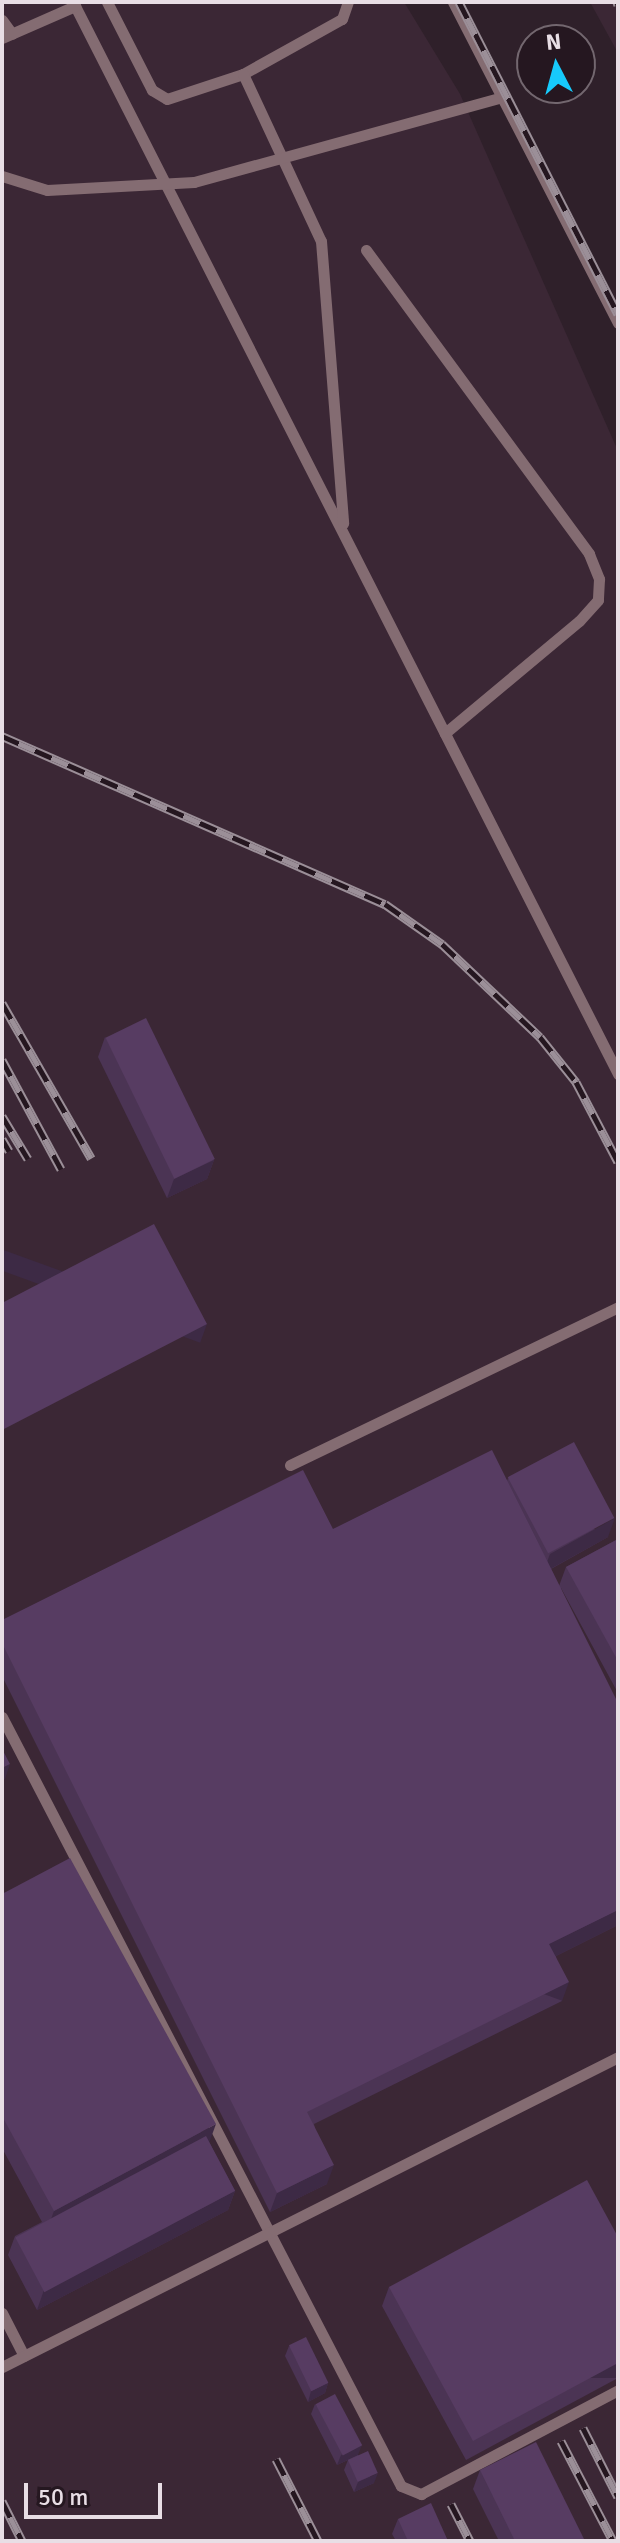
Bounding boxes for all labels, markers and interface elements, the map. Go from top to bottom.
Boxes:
north arrow [516,24,596,104]
text: N [545,27,563,56]
scale bar [28,2467,166,2517]
text: 50 m [38,2482,88,2512]

